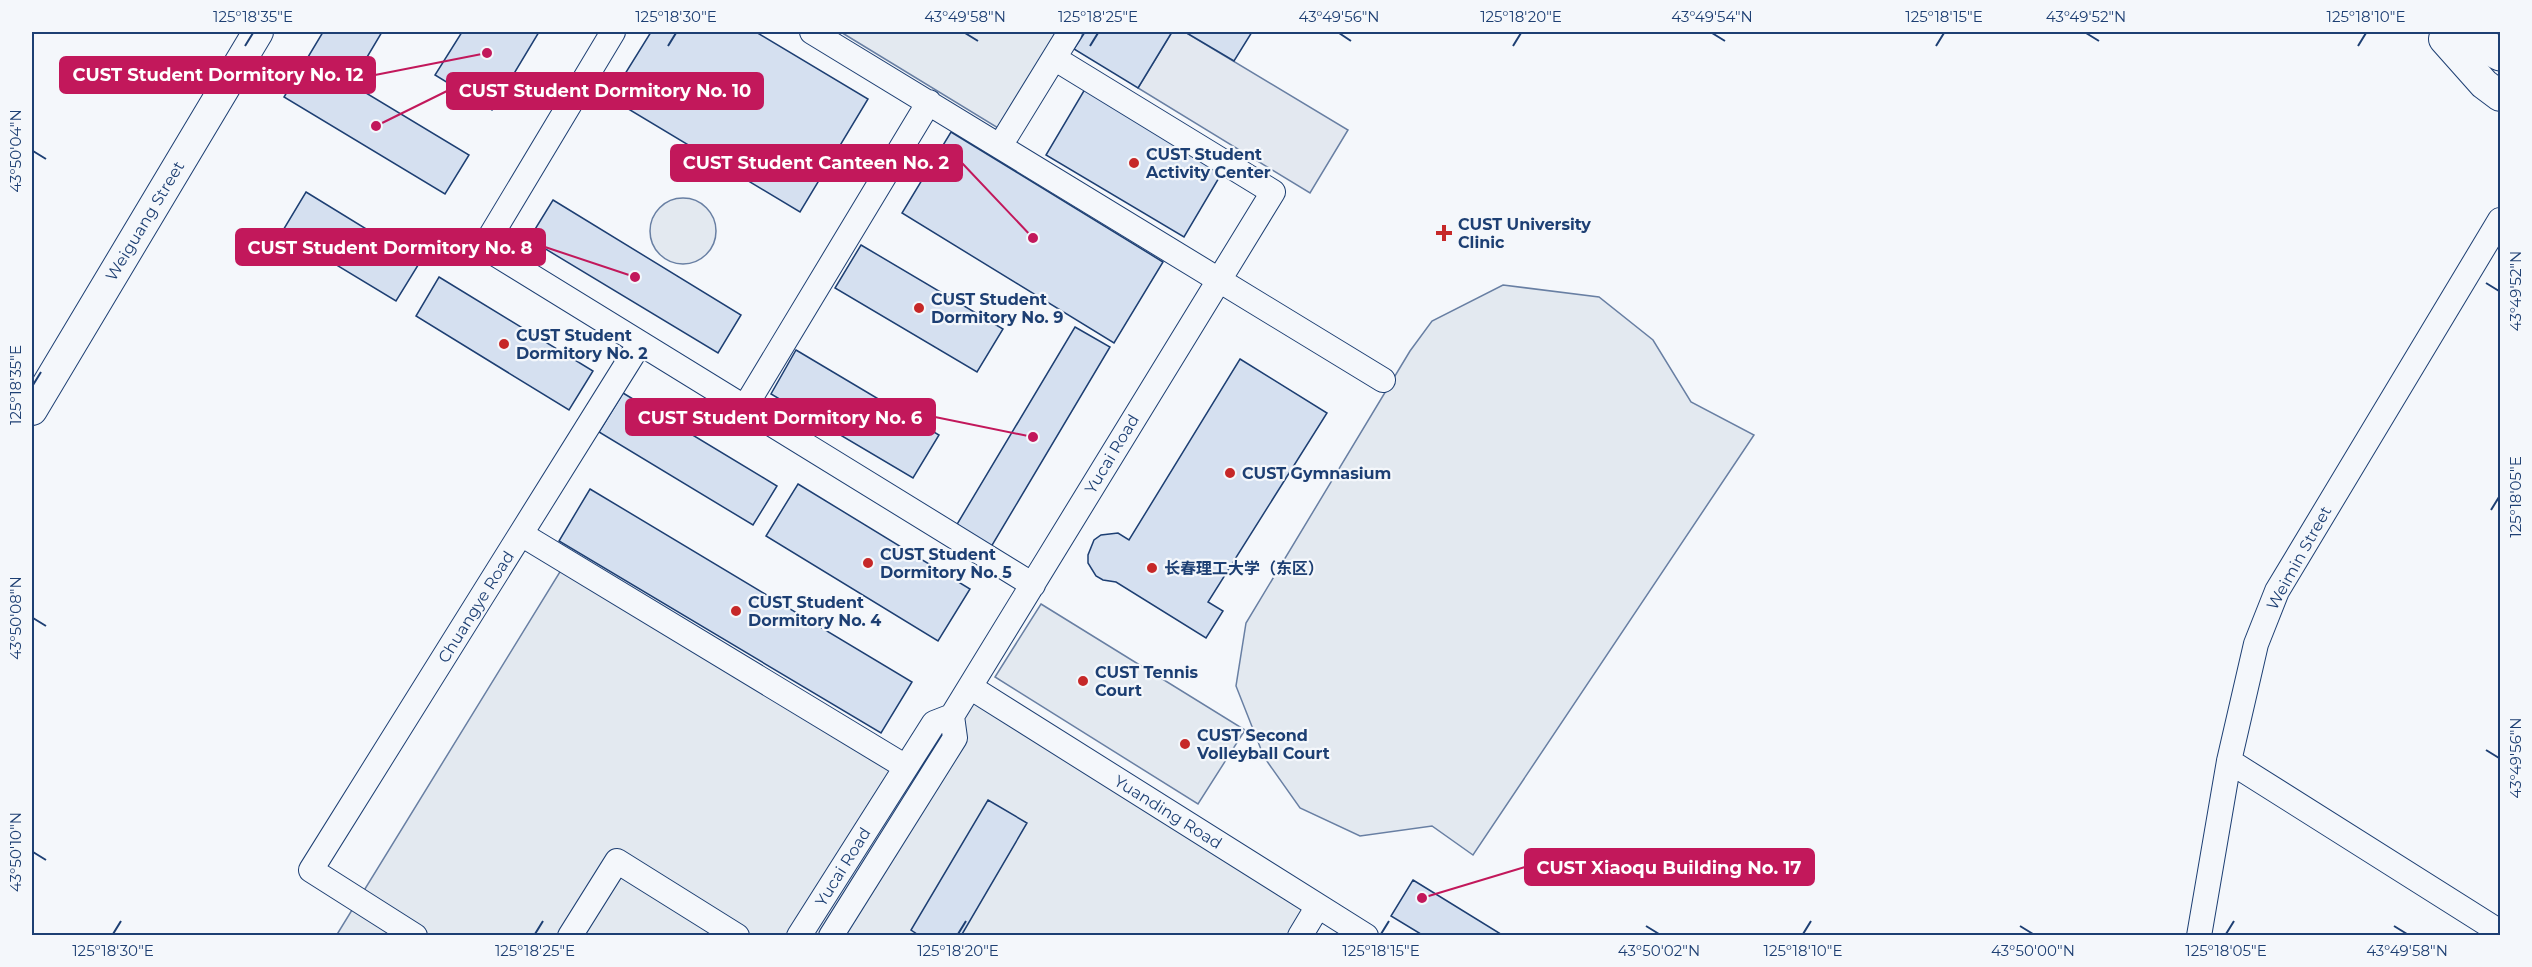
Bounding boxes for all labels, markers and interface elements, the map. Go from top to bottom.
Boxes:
text: 125°18'35"E [213,7,293,26]
text: 125°18'30"E [635,7,717,26]
text: 43°49'58"N [924,7,1006,26]
text: 125°18'25"E [1058,7,1138,26]
text: 43°49'56"N [1298,7,1380,26]
text: 125°18'20"E [1480,7,1562,26]
text: 43°49'54"N [1671,7,1753,26]
text: 125°18'15"E [1905,7,1983,26]
text: 43°49'52"N [2046,7,2126,26]
text: 125°18'10"E [2327,7,2405,26]
callout: CUST Student Dormitory No. 12 [60,57,375,93]
text: CUST Student Dormitory No. 12 [73,64,364,86]
callout: CUST Student Dormitory No. 10 [447,73,763,109]
text: CUST Student Dormitory No. 10 [459,80,751,102]
text: 43°50'04"N [6,109,25,193]
callout: CUST Student Canteen No. 2 [671,145,962,181]
place label: CUST Student Activity Center [1145,145,1271,182]
text: CUST Student Canteen No. 2 [683,152,950,174]
marker: CUST Student Activity Center [1127,156,1141,170]
street label: Weiguang Street [102,157,189,284]
place label: CUST University Clinic [1458,215,1591,252]
marker: CUST University Clinic [1435,224,1453,242]
callout: CUST Student Dormitory No. 8 [236,229,545,265]
text: CUST Student Dormitory No. 8 [247,237,533,259]
text: 43°49'52"N [2506,251,2525,331]
place label: CUST Student Dormitory No. 9 [931,290,1064,327]
marker: CUST Student Dormitory No. 9 [912,301,926,315]
place label: CUST Student Dormitory No. 2 [516,326,648,363]
marker: CUST Student Dormitory No. 2 [497,337,511,351]
text: 125°18'35"E [6,345,25,425]
callout: CUST Student Dormitory No. 6 [626,399,935,435]
text: CUST Student Dormitory No. 6 [638,407,923,429]
street label: Yucai Road [1081,411,1143,497]
text: 125°18'05"E [2506,456,2525,538]
place label: CUST Gymnasium [1242,464,1391,483]
marker: CUST Gymnasium [1223,466,1237,480]
street label: Weimin Street [2263,502,2336,613]
place label: CUST Student Dormitory No. 5 [880,545,1012,582]
street label: Chuangye Road [434,548,518,666]
marker: CUST Student Dormitory No. 5 [861,556,875,570]
place label: 长春理工大学（东区） [1164,559,1324,578]
marker: 长春理工大学（东区） [1145,561,1159,575]
text: 43°50'08"N [6,576,25,660]
place label: CUST Student Dormitory No. 4 [748,593,881,630]
marker: CUST Student Dormitory No. 4 [729,604,743,618]
place label: CUST Tennis Court [1095,663,1199,700]
marker: CUST Tennis Court [1076,674,1090,688]
text: 43°49'56"N [2506,717,2525,799]
place label: CUST Second Volleyball Court [1196,726,1330,763]
marker: CUST Second Volleyball Court [1178,737,1192,751]
street label: Yuanding Road [1111,771,1225,853]
text: 43°50'10"N [6,812,25,892]
street label: Yucai Road [811,824,875,910]
callout: CUST Xiaoqu Building No. 17 [1525,849,1814,885]
text: CUST Xiaoqu Building No. 17 [1536,857,1802,879]
text: 125°18'30"E [72,941,154,960]
text: 125°18'25"E [495,941,575,960]
text: 125°18'20"E [917,941,999,960]
text: 125°18'15"E [1342,941,1420,960]
text: 43°50'02"N [1618,941,1700,960]
text: 125°18'10"E [1764,941,1842,960]
text: 43°50'00"N [1991,941,2075,960]
text: 125°18'05"E [2185,941,2267,960]
text: 43°49'58"N [2366,941,2448,960]

